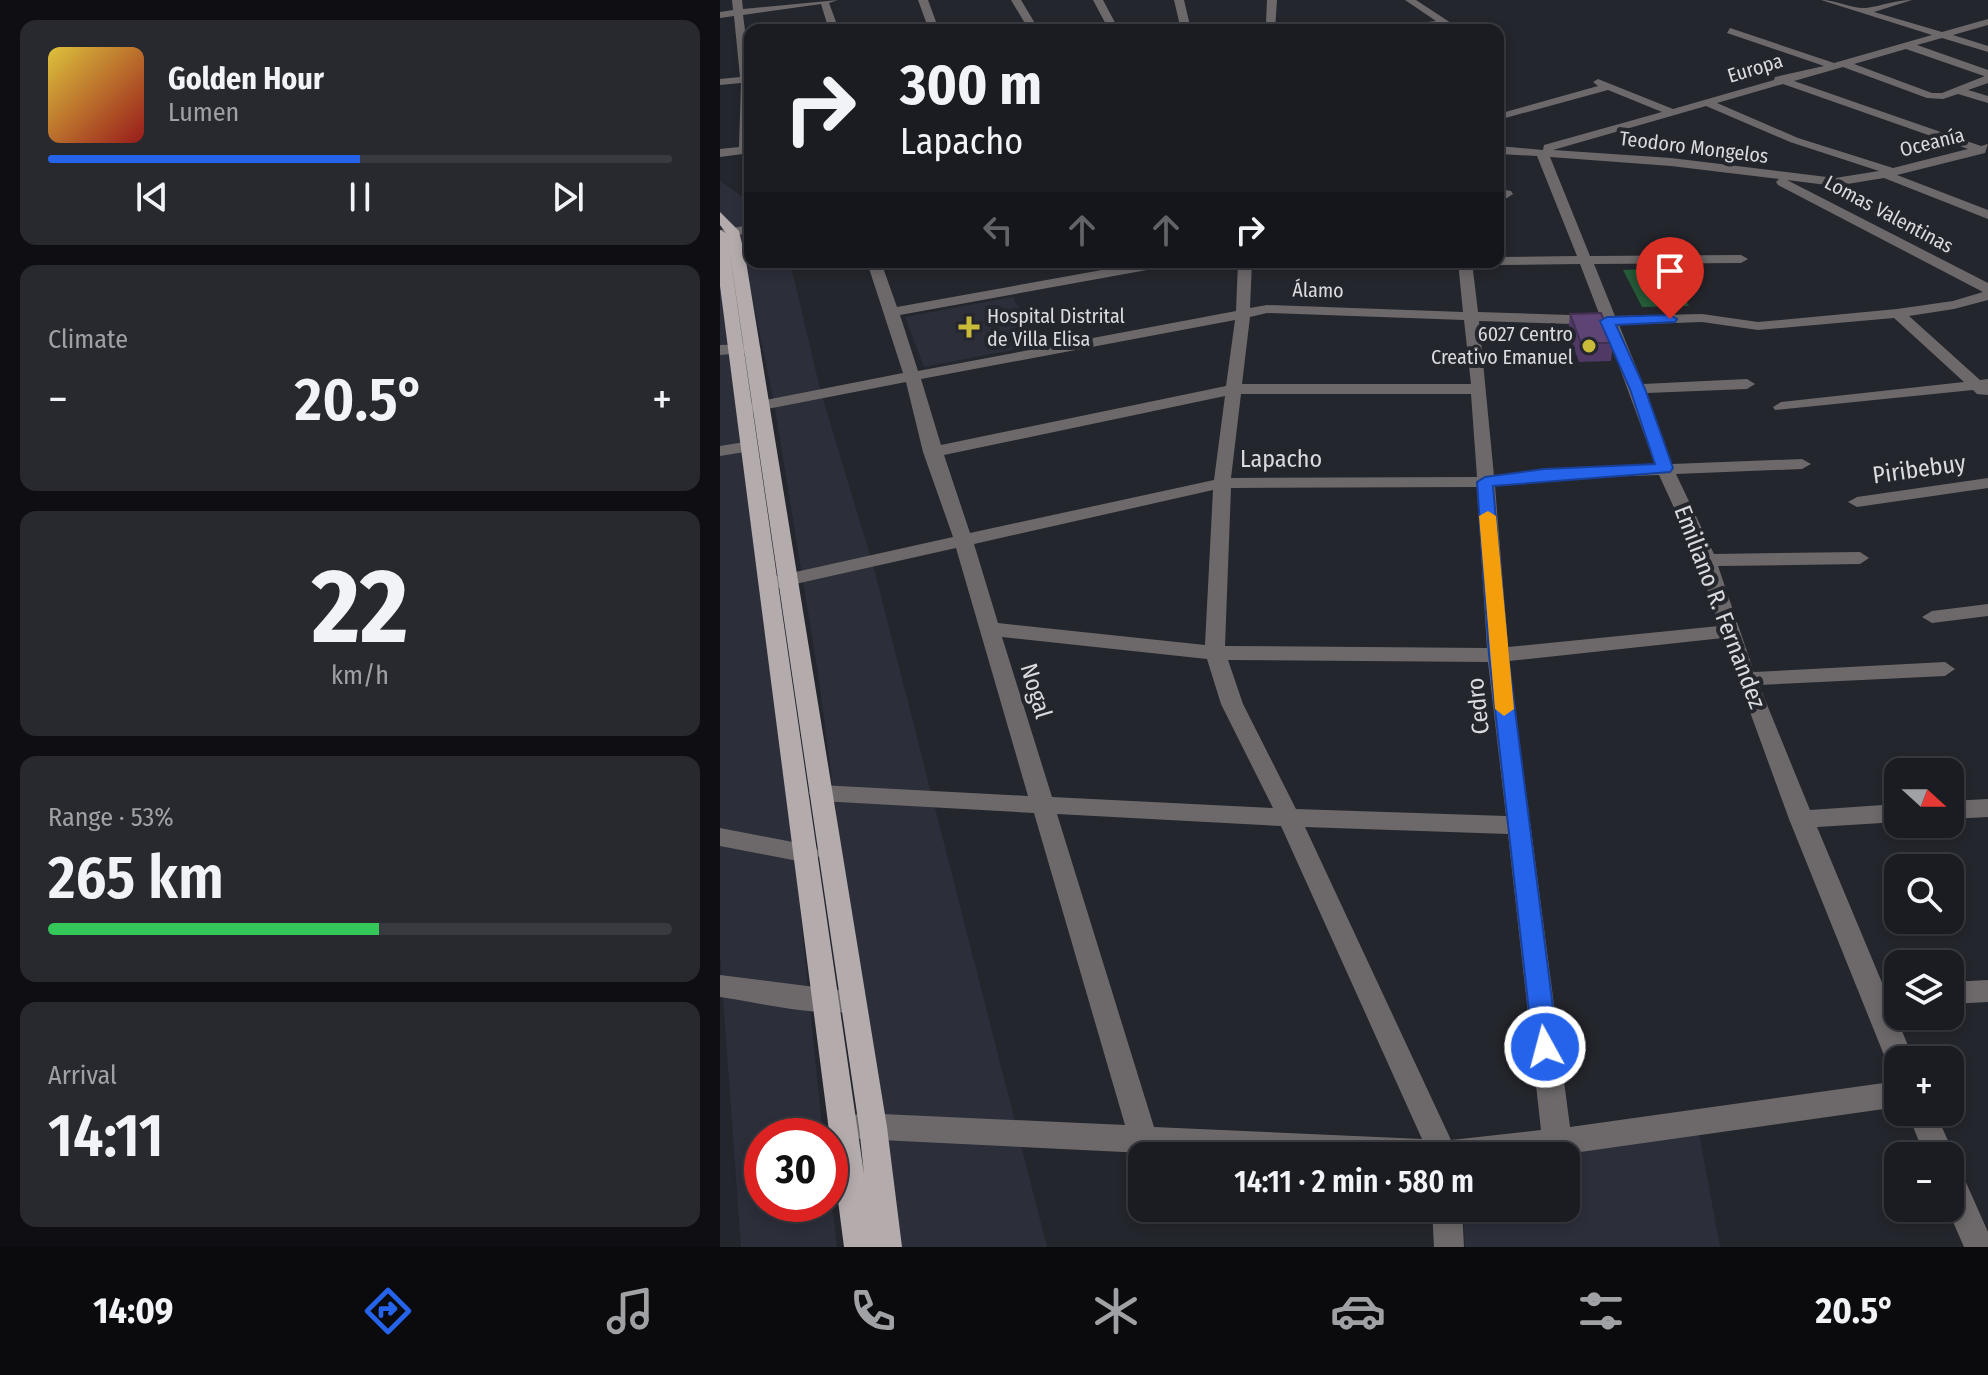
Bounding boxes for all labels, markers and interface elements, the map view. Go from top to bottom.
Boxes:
street label: Europa [1724,48,1786,88]
text: 300 m [900,52,1042,119]
icon: right [768,56,872,160]
text: Golden Hour [168,61,324,97]
text: Lumen [168,97,239,128]
text: Lapacho [900,120,1023,164]
street label: Oceanía [1897,122,1967,162]
street label: Teodoro Mongelos [1618,126,1770,168]
street label: Lomas Valentinas [1821,170,1957,258]
icon: previous [130,175,174,219]
icon: pause [338,175,382,219]
icon: next [546,175,590,219]
icon: left [976,208,1020,252]
icon: ahead [1060,208,1104,252]
icon: ahead [1144,208,1188,252]
icon: right [1228,208,1272,252]
pin [1636,237,1704,319]
icon: arrive [1648,249,1692,293]
street label: Álamo [1292,278,1344,302]
place label: Hospital Distrital de Villa Elisa [987,304,1125,351]
marker: Hospital Distrital de Villa Elisa [958,316,980,338]
place label: 6027 Centro Creativo Emanuel [1431,322,1573,369]
text: Climate [48,324,128,355]
marker: 6027 Centro Creativo Emanuel [1580,337,1598,355]
text: 20.5° [295,364,425,436]
text: − [48,373,68,426]
text: + [652,373,672,426]
street label: Lapacho [1240,445,1322,473]
street label: Piribebuy [1871,449,1968,489]
street label: Emiliano R. Fernandez [1668,501,1772,713]
text: 22 [312,545,408,670]
text: km/h [331,660,389,691]
street label: Nogal [1014,660,1058,722]
street label: Cedro [1461,676,1495,736]
north arrow [1884,758,1964,838]
map controls [1884,758,1964,1222]
text: Range · 53% [48,802,174,833]
text: 265 km [48,842,224,914]
button: search [1884,854,1964,934]
button: layers [1884,950,1964,1030]
position arrow [1503,1005,1587,1089]
button: + [1884,1046,1964,1126]
text: Arrival [48,1060,117,1091]
text: 14:11 [48,1100,164,1172]
speed limit sign: 30 [744,1118,848,1222]
button: − [1884,1142,1964,1222]
text: 14:11 · 2 min · 580 m [1234,1164,1474,1200]
icon: directions [360,1283,416,1339]
icon: music [602,1283,658,1339]
icon: phone [845,1283,901,1339]
icon: climate [1088,1283,1144,1339]
icon: car [1330,1283,1386,1339]
icon: filters [1573,1283,1629,1339]
text: 14:09 [93,1289,173,1333]
text: 20.5° [1816,1289,1895,1333]

